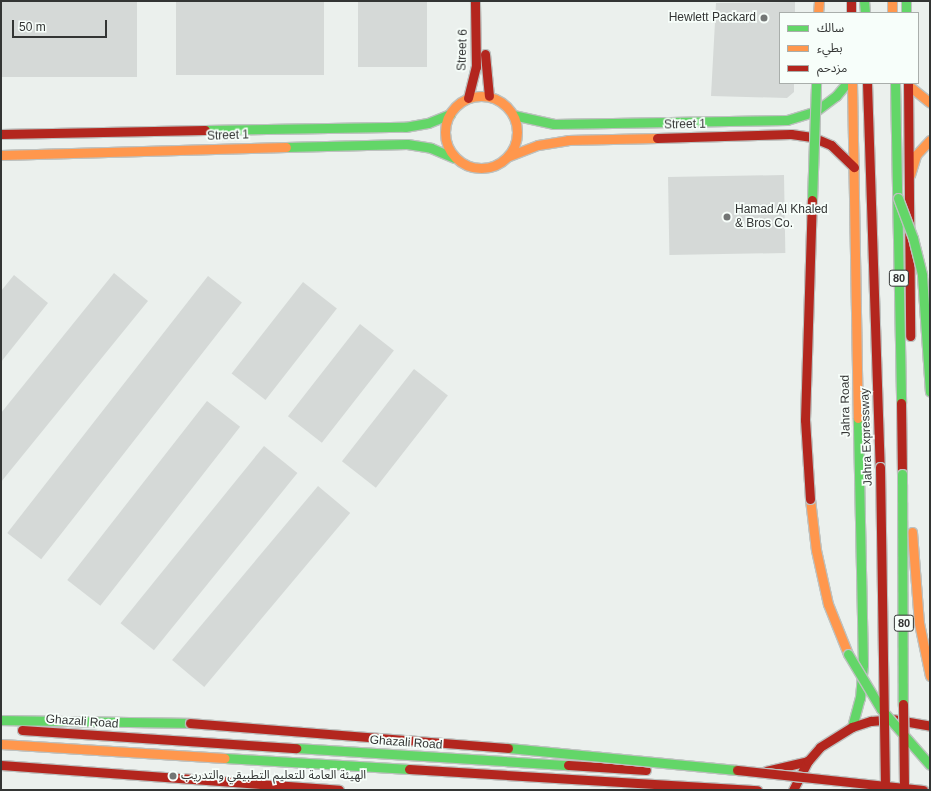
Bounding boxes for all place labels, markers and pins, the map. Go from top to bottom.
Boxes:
place label: Hewlett Packard [669,11,756,25]
marker: Hewlett Packard [759,13,769,23]
place label: Hamad Al Khaled & Bros Co. [735,203,828,231]
marker: Hamad Al Khaled & Bros Co. [722,212,732,222]
place label: الهيئة العامة للتعليم التطبيقي والتدريب [181,769,366,783]
marker: الهيئة العامة للتعليم التطبيقي والتدريب [168,771,178,781]

